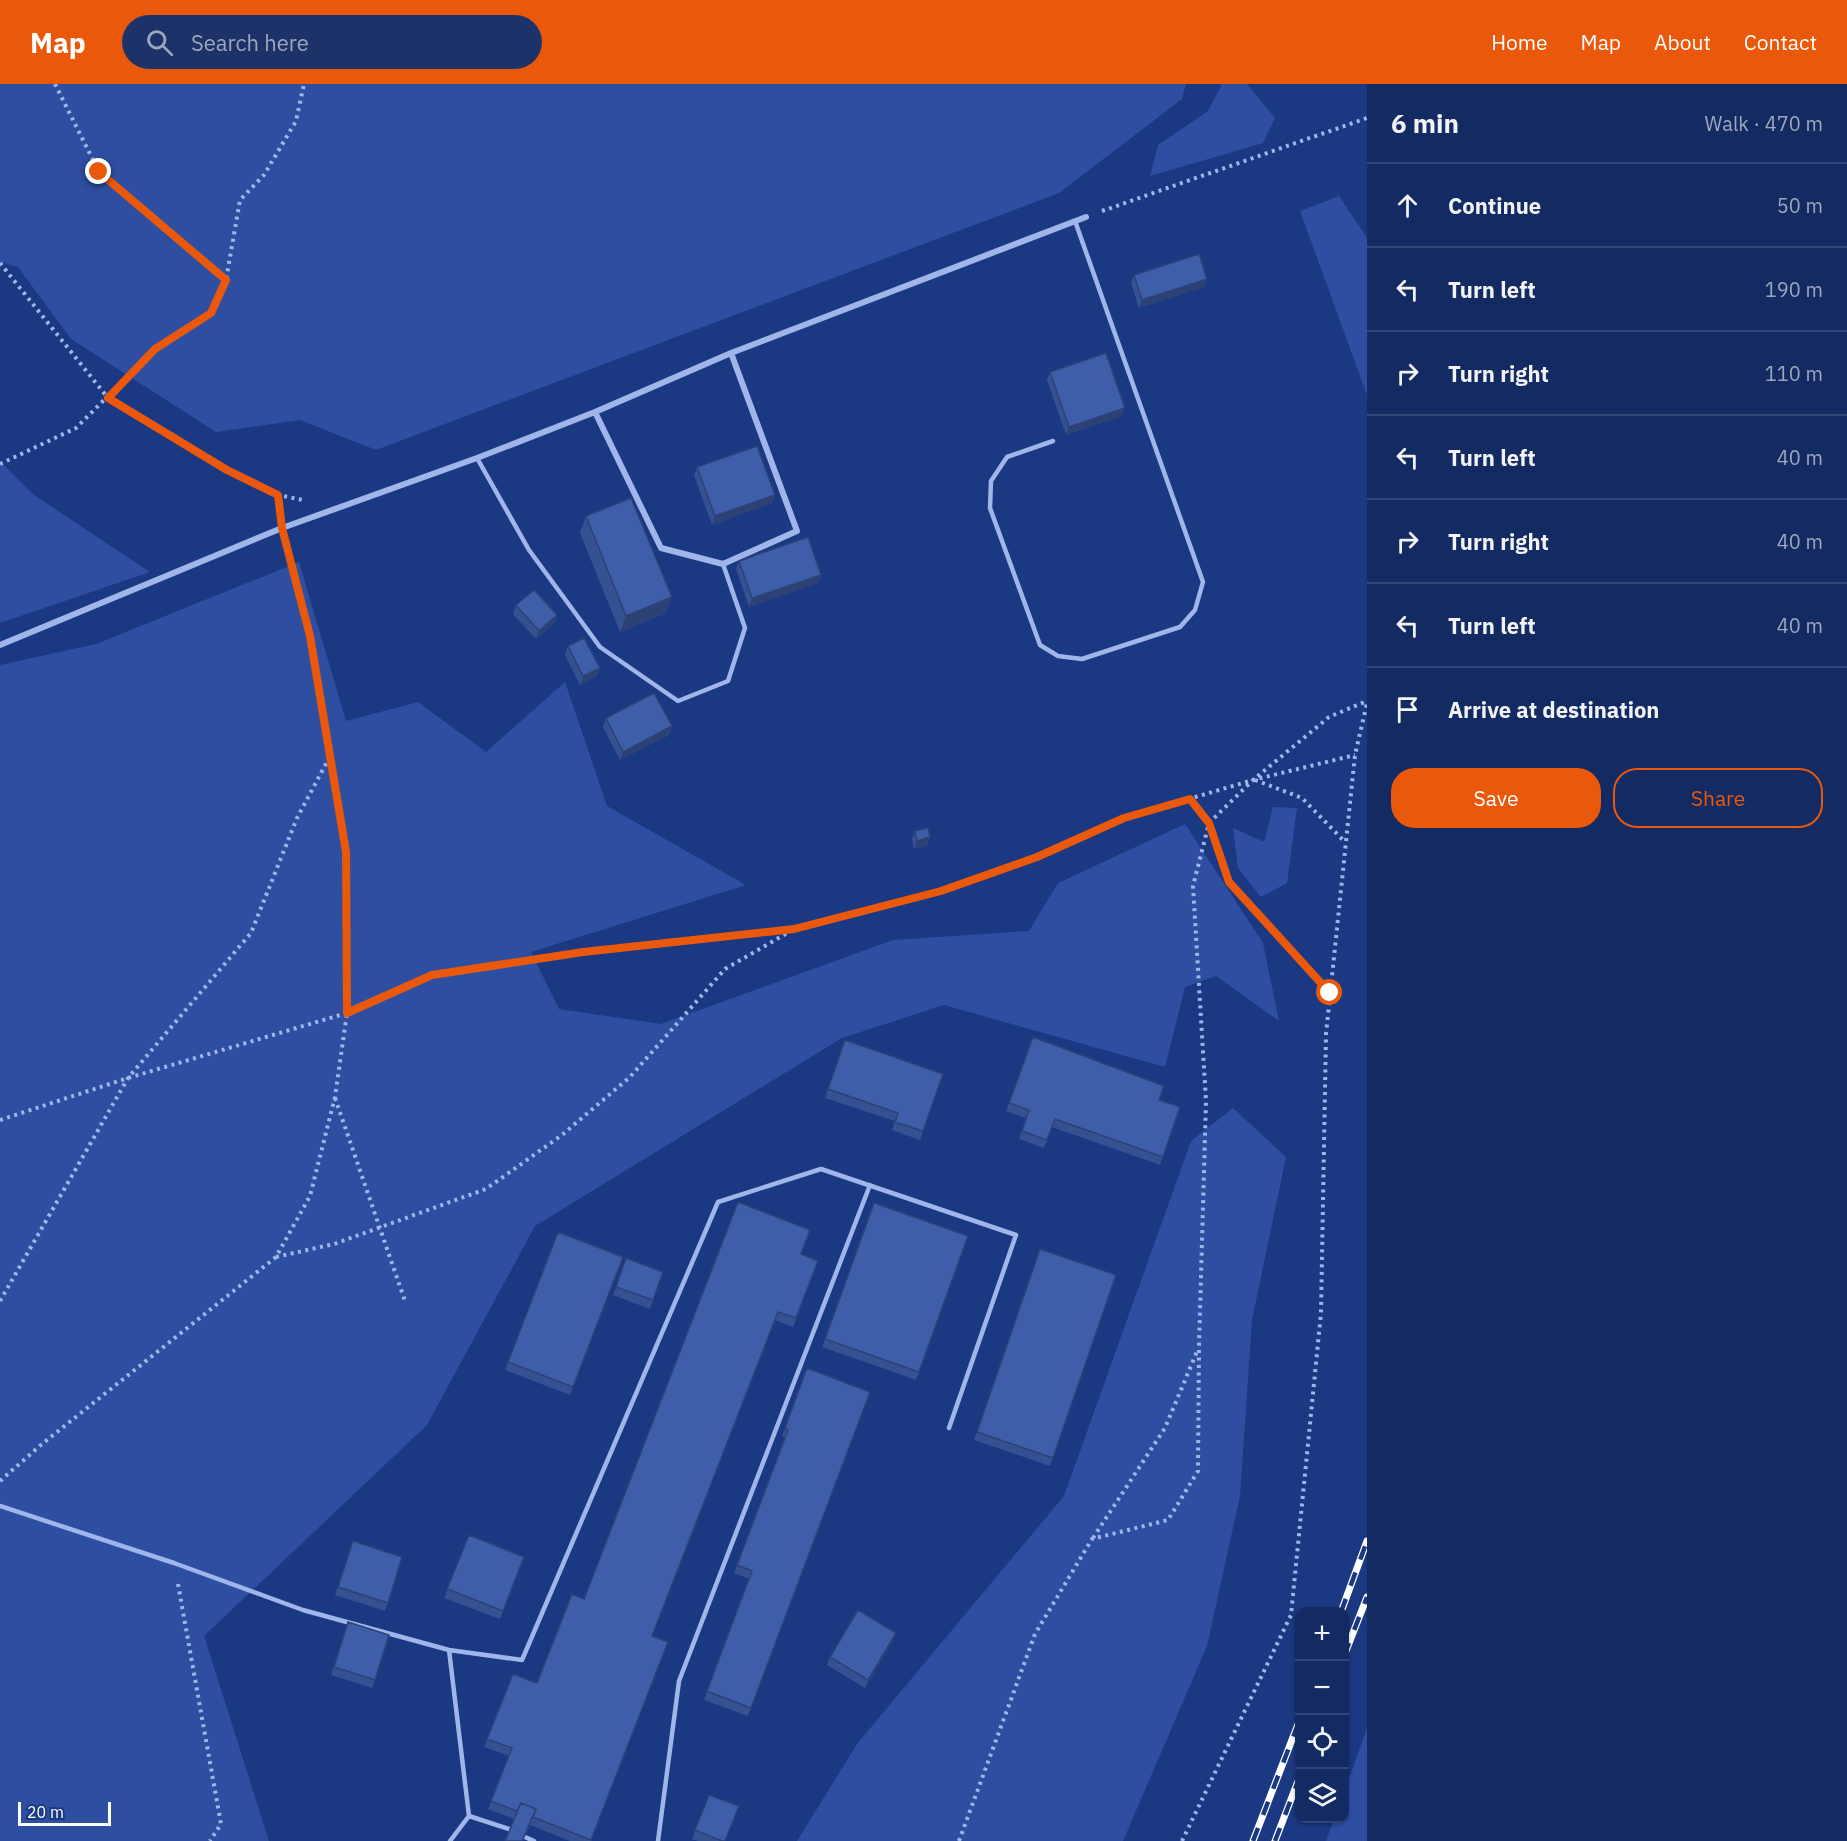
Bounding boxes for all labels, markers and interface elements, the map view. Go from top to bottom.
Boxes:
search box [122,15,542,69]
text: Map [30,24,86,61]
icon: search [143,26,176,59]
text: Search here [191,28,309,57]
text: Home [1491,28,1548,56]
text: Map [1581,28,1621,56]
text: About [1654,28,1711,56]
text: Contact [1744,28,1817,56]
text: 6 min [1391,106,1459,140]
text: Walk · 470 m [1705,110,1823,137]
route end [85,158,111,184]
icon: ahead [1391,189,1424,222]
text: Continue [1448,191,1541,220]
text: 50 m [1777,192,1823,219]
icon: left [1391,273,1424,306]
text: Turn left [1448,275,1536,304]
text: 190 m [1765,276,1823,303]
icon: right [1391,357,1424,390]
text: Turn right [1448,359,1549,388]
text: 110 m [1765,360,1823,387]
icon: left [1391,441,1424,474]
text: Turn left [1448,443,1536,472]
text: 40 m [1777,444,1823,471]
icon: right [1391,525,1424,558]
text: Turn right [1448,527,1549,556]
text: 40 m [1777,528,1823,555]
icon: left [1391,609,1424,642]
text: Turn left [1448,611,1536,640]
text: 40 m [1777,612,1823,639]
icon: arrive [1391,693,1424,726]
text: Arrive at destination [1448,695,1659,724]
button: Save [1391,768,1601,828]
button: Share [1613,768,1823,828]
route start [1316,979,1342,1005]
map controls [1295,1607,1349,1823]
button: + [1295,1607,1349,1661]
button: − [1295,1661,1349,1715]
button: locate [1295,1715,1349,1769]
button: layers [1295,1769,1349,1823]
scale bar [18,1799,111,1826]
text: 20 m [27,1802,64,1822]

